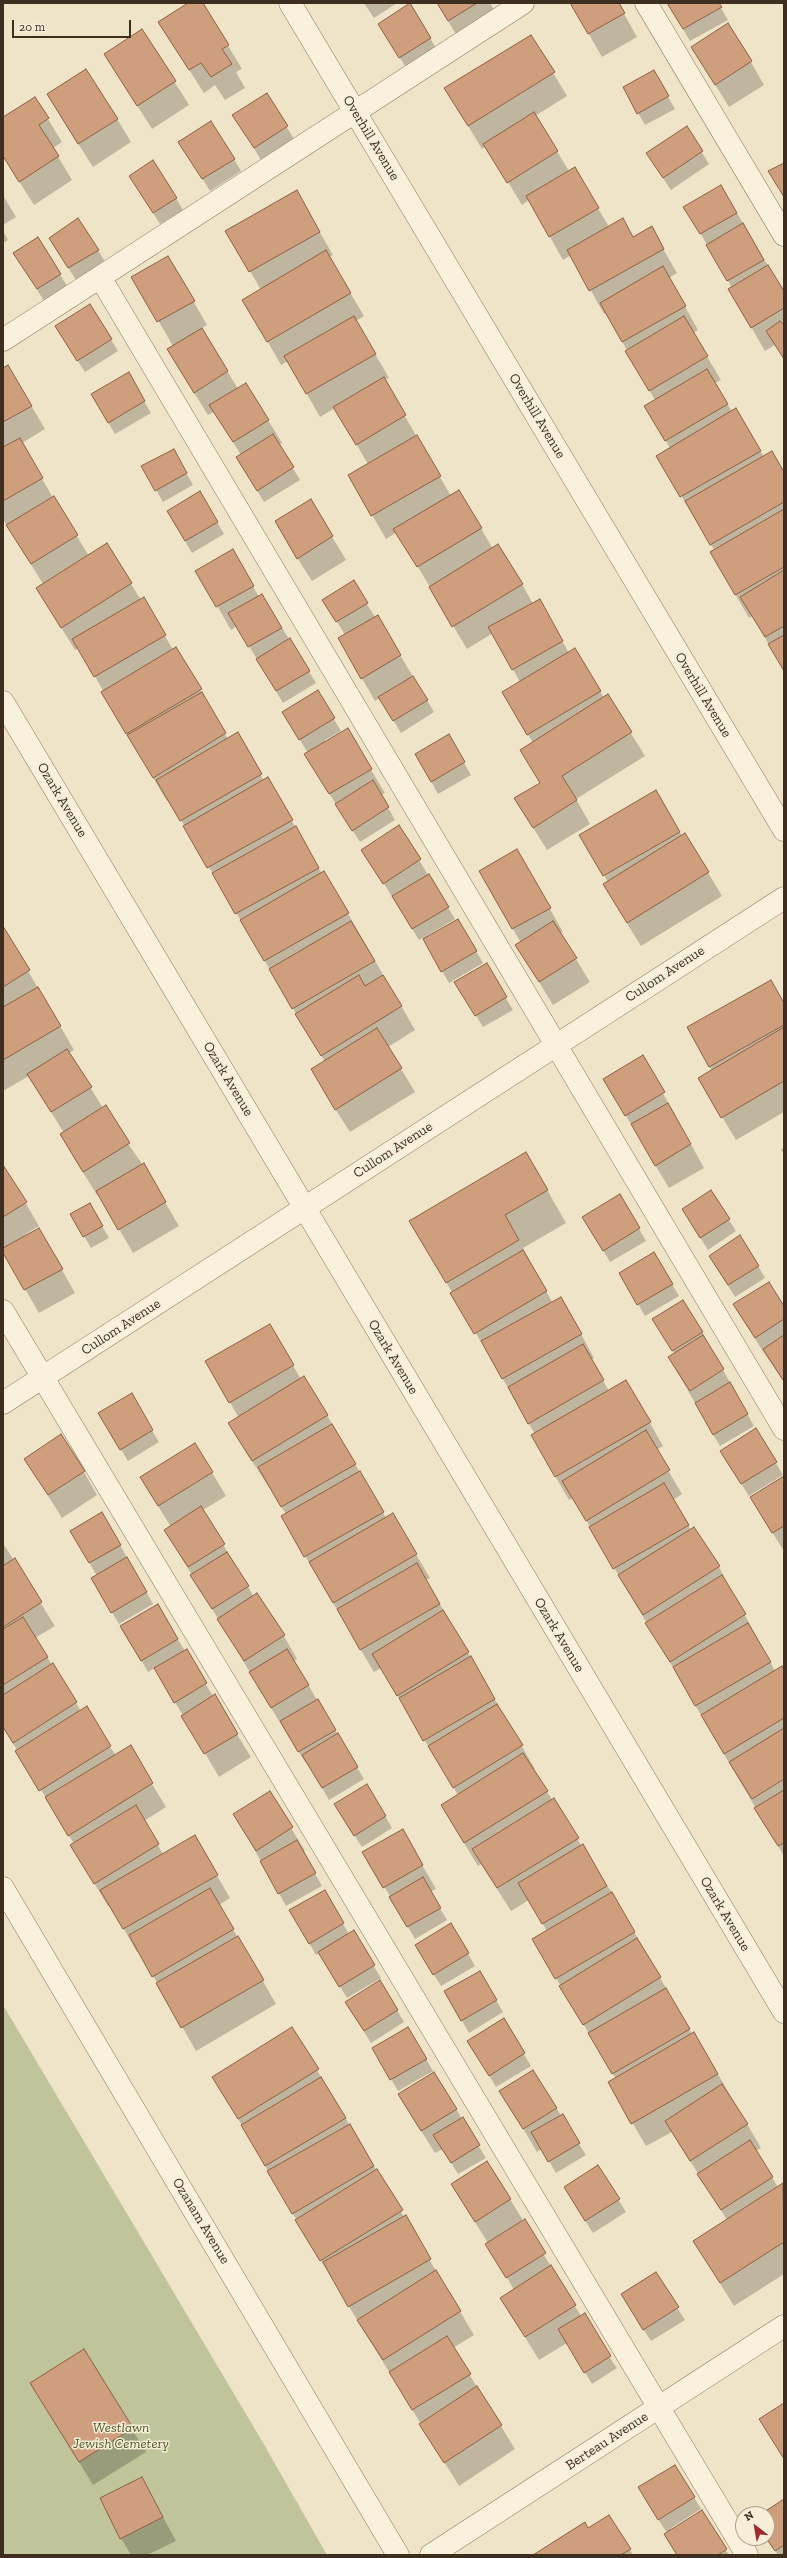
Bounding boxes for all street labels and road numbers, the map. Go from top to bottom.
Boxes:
street label: Overhill Avenue [339,92,403,184]
street label: Overhill Avenue [505,370,569,462]
street label: Overhill Avenue [671,649,735,741]
street label: Ozark Avenue [33,760,91,840]
street label: Cullom Avenue [622,942,708,1006]
street label: Ozark Avenue [199,1039,257,1119]
street label: Cullom Avenue [350,1118,436,1182]
street label: Cullom Avenue [78,1295,164,1359]
street label: Ozark Avenue [364,1317,422,1397]
street label: Ozark Avenue [530,1595,588,1675]
street label: Ozark Avenue [696,1874,754,1954]
street label: Ozanam Avenue [169,2175,233,2267]
street label: Berteau Avenue [563,2408,651,2474]

